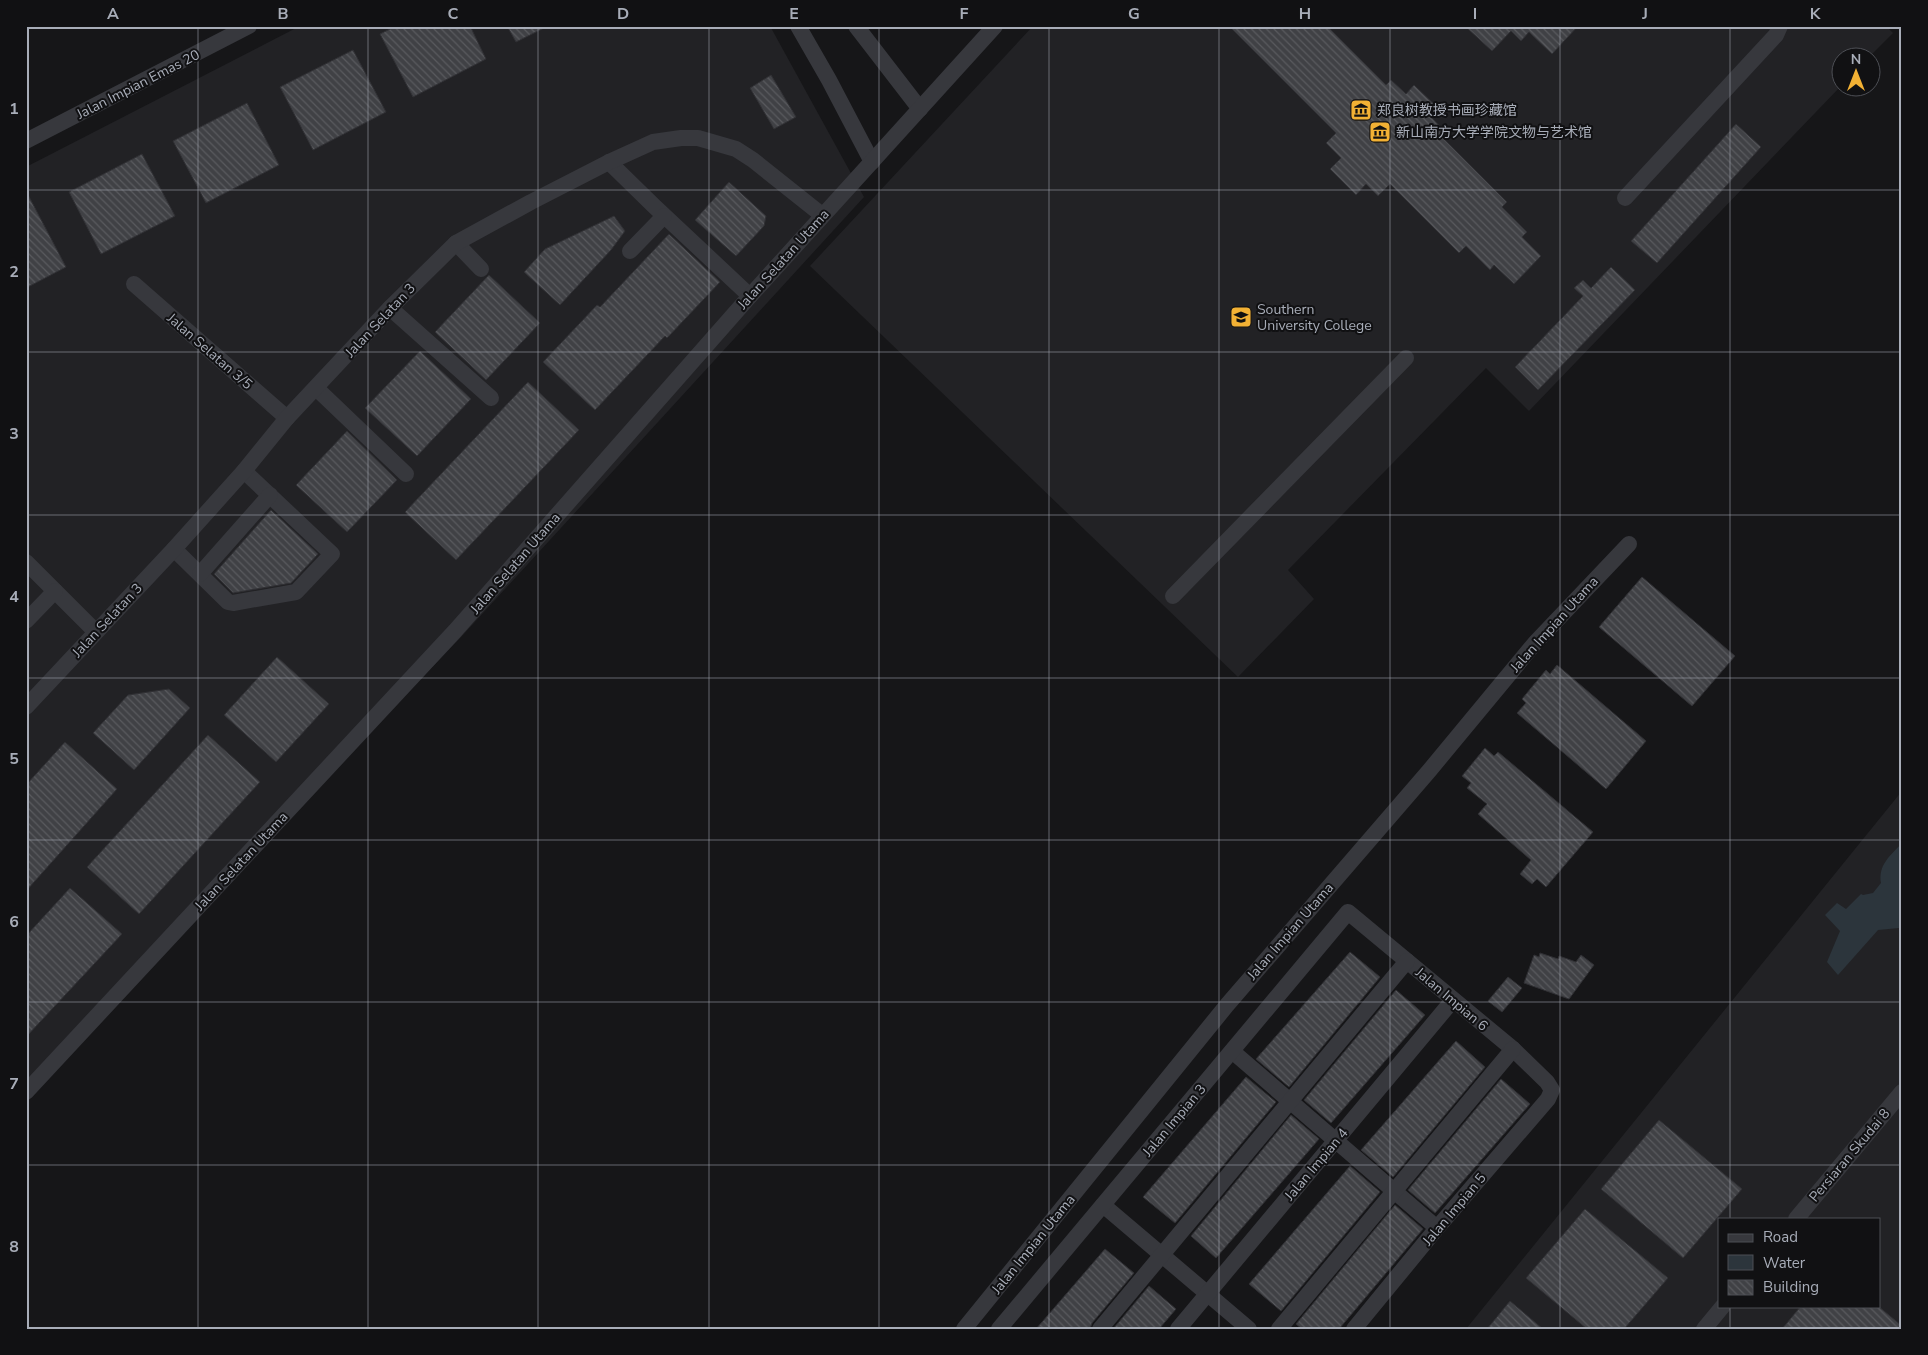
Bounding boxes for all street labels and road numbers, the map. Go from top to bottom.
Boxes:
street label: Jalan Impian Emas 20 [73,45,203,124]
street label: Jalan Selatan Utama [733,205,833,314]
street label: Jalan Selatan 3 [340,279,420,362]
street label: Jalan Selatan 3/5 [162,308,256,394]
street label: Jalan Selatan Utama [465,509,565,619]
street label: Jalan Impian Utama [1506,572,1603,677]
street label: Jalan Selatan 3 [67,579,147,662]
street label: Jalan Selatan Utama [190,808,292,916]
street label: Jalan Impian Utama [1242,879,1338,985]
street label: Jalan Impian 6 [1411,963,1492,1035]
street label: Jalan Impian 3 [1138,1080,1210,1161]
street label: Persiaran Skudai 8 [1805,1105,1894,1206]
street label: Jalan Impian 4 [1280,1124,1352,1205]
street label: Jalan Impian 5 [1418,1169,1490,1250]
street label: Jalan Impian Utama [987,1191,1079,1299]

